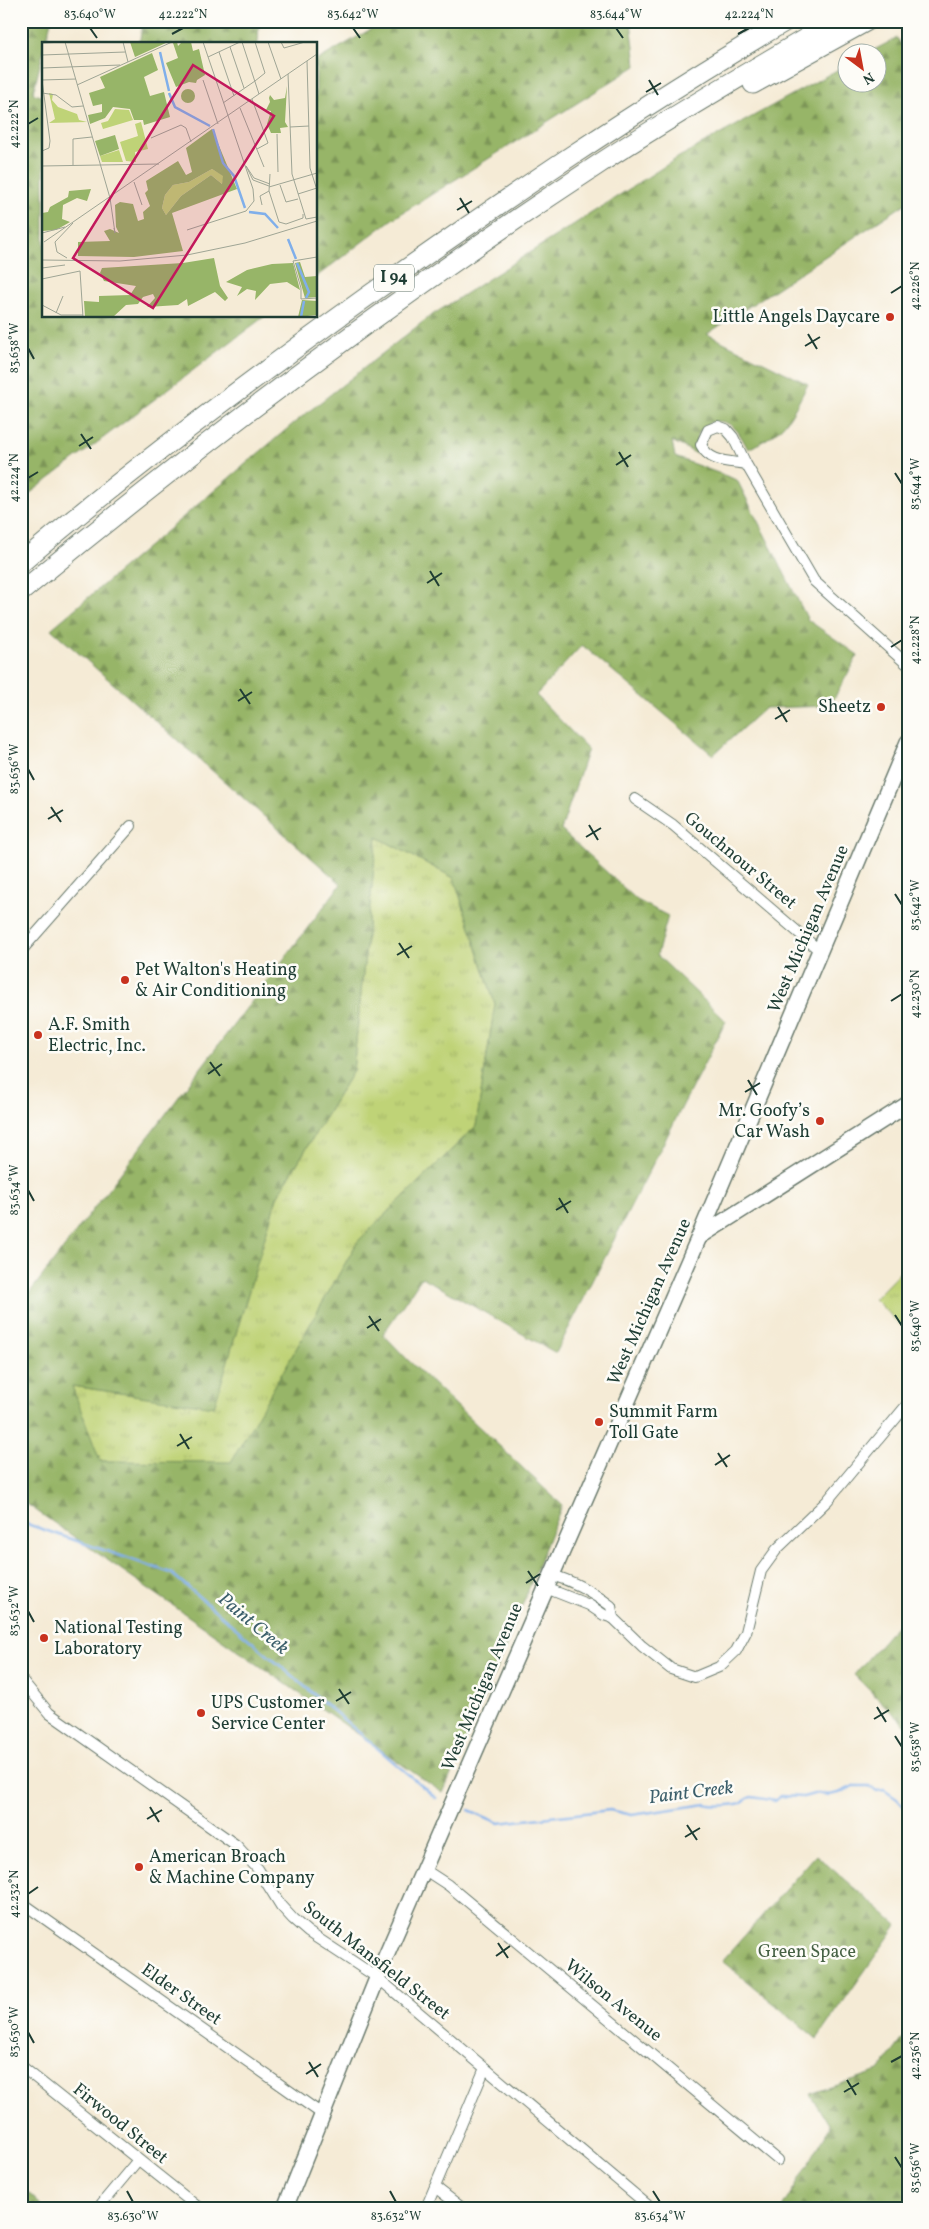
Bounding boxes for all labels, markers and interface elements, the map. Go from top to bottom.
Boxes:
text: 83.640°W [64,7,116,23]
text: 42.222°N [159,7,208,23]
text: 83.642°W [327,7,379,23]
text: 83.644°W [590,7,642,23]
text: 42.224°N [724,7,774,23]
inset map [42,42,318,318]
north arrow [836,42,886,92]
text: N [859,67,877,89]
text: 42.222°N [7,99,23,148]
text: 42.226°N [908,262,924,310]
road number: I 94 [374,264,414,292]
place label: Little Angels Daycare [712,305,880,330]
marker: Little Angels Daycare [884,311,896,323]
text: 83.638°W [7,323,23,373]
text: 42.224°N [7,453,23,503]
text: 83.644°W [908,458,924,510]
text: 42.228°N [908,616,924,664]
place label: Sheetz [818,695,871,720]
marker: Sheetz [875,701,887,713]
text: 83.636°W [7,744,23,794]
street label: Gouchnour Street [678,806,802,916]
street label: West Michigan Avenue [762,841,856,1017]
text: 83.642°W [908,879,924,931]
place label: Pet Walton's Heating & Air Conditioning [135,958,297,1004]
text: 42.230°N [908,970,924,1018]
marker: Pet Walton's Heating & Air Conditioning [119,974,131,986]
place label: A.F. Smith Electric, Inc. [48,1013,146,1059]
marker: A.F. Smith Electric, Inc. [32,1029,44,1041]
place label: Mr. Goofy’s Car Wash [718,1099,810,1145]
marker: Mr. Goofy’s Car Wash [814,1115,826,1127]
text: 83.634°W [7,1164,23,1216]
street label: West Michigan Avenue [602,1215,698,1389]
text: 83.640°W [908,1300,924,1352]
place label: Summit Farm Toll Gate [609,1400,718,1446]
marker: Summit Farm Toll Gate [593,1416,605,1428]
text: 83.632°W [7,1586,23,1636]
water label: Paint Creek [212,1587,294,1661]
street label: West Michigan Avenue [436,1599,530,1775]
place label: National Testing Laboratory [54,1616,183,1662]
marker: National Testing Laboratory [38,1632,50,1644]
place label: UPS Customer Service Center [211,1691,326,1737]
marker: UPS Customer Service Center [195,1707,207,1719]
text: 83.638°W [908,1722,924,1772]
water label: Paint Creek [647,1775,735,1811]
place label: American Broach & Machine Company [149,1845,315,1891]
marker: American Broach & Machine Company [133,1861,145,1873]
text: 42.232°N [7,1870,23,1918]
street label: South Mansfield Street [297,1896,455,2026]
park label: Green Space [758,1940,856,1965]
street label: Wilson Avenue [559,1954,667,2048]
street label: Elder Street [136,1958,226,2032]
text: 83.630°W [7,2006,23,2058]
text: 42.236°N [908,2032,924,2080]
street label: Firwood Street [67,2078,173,2170]
text: 83.636°W [908,2143,924,2193]
text: 83.630°W [107,2209,159,2225]
text: 83.632°W [371,2209,421,2225]
text: 83.634°W [634,2209,686,2225]

